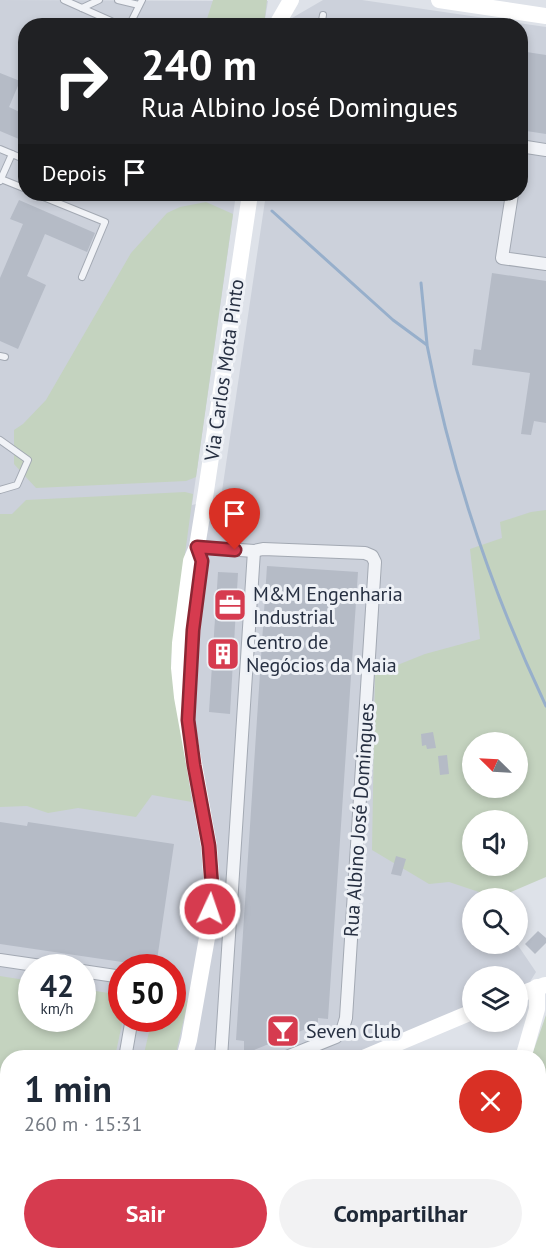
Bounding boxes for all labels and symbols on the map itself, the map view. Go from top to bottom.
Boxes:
street label: Via Carlos Mota Pinto [198,277,250,464]
pin [209,488,260,550]
place label: M&M Engenharia Industrial [253,581,403,630]
office icon: M&M Engenharia Industrial [212,587,248,623]
place label: Centro de Negócios da Maia [246,629,397,678]
building icon: Centro de Negócios da Maia [205,636,241,672]
street label: Rua Albino José Domingues [338,702,380,938]
north arrow [462,732,528,798]
position arrow [178,877,242,941]
speed limit sign: 50 [108,954,186,1032]
bar icon: Seven Club [265,1013,301,1049]
place label: Seven Club [306,1018,401,1044]

